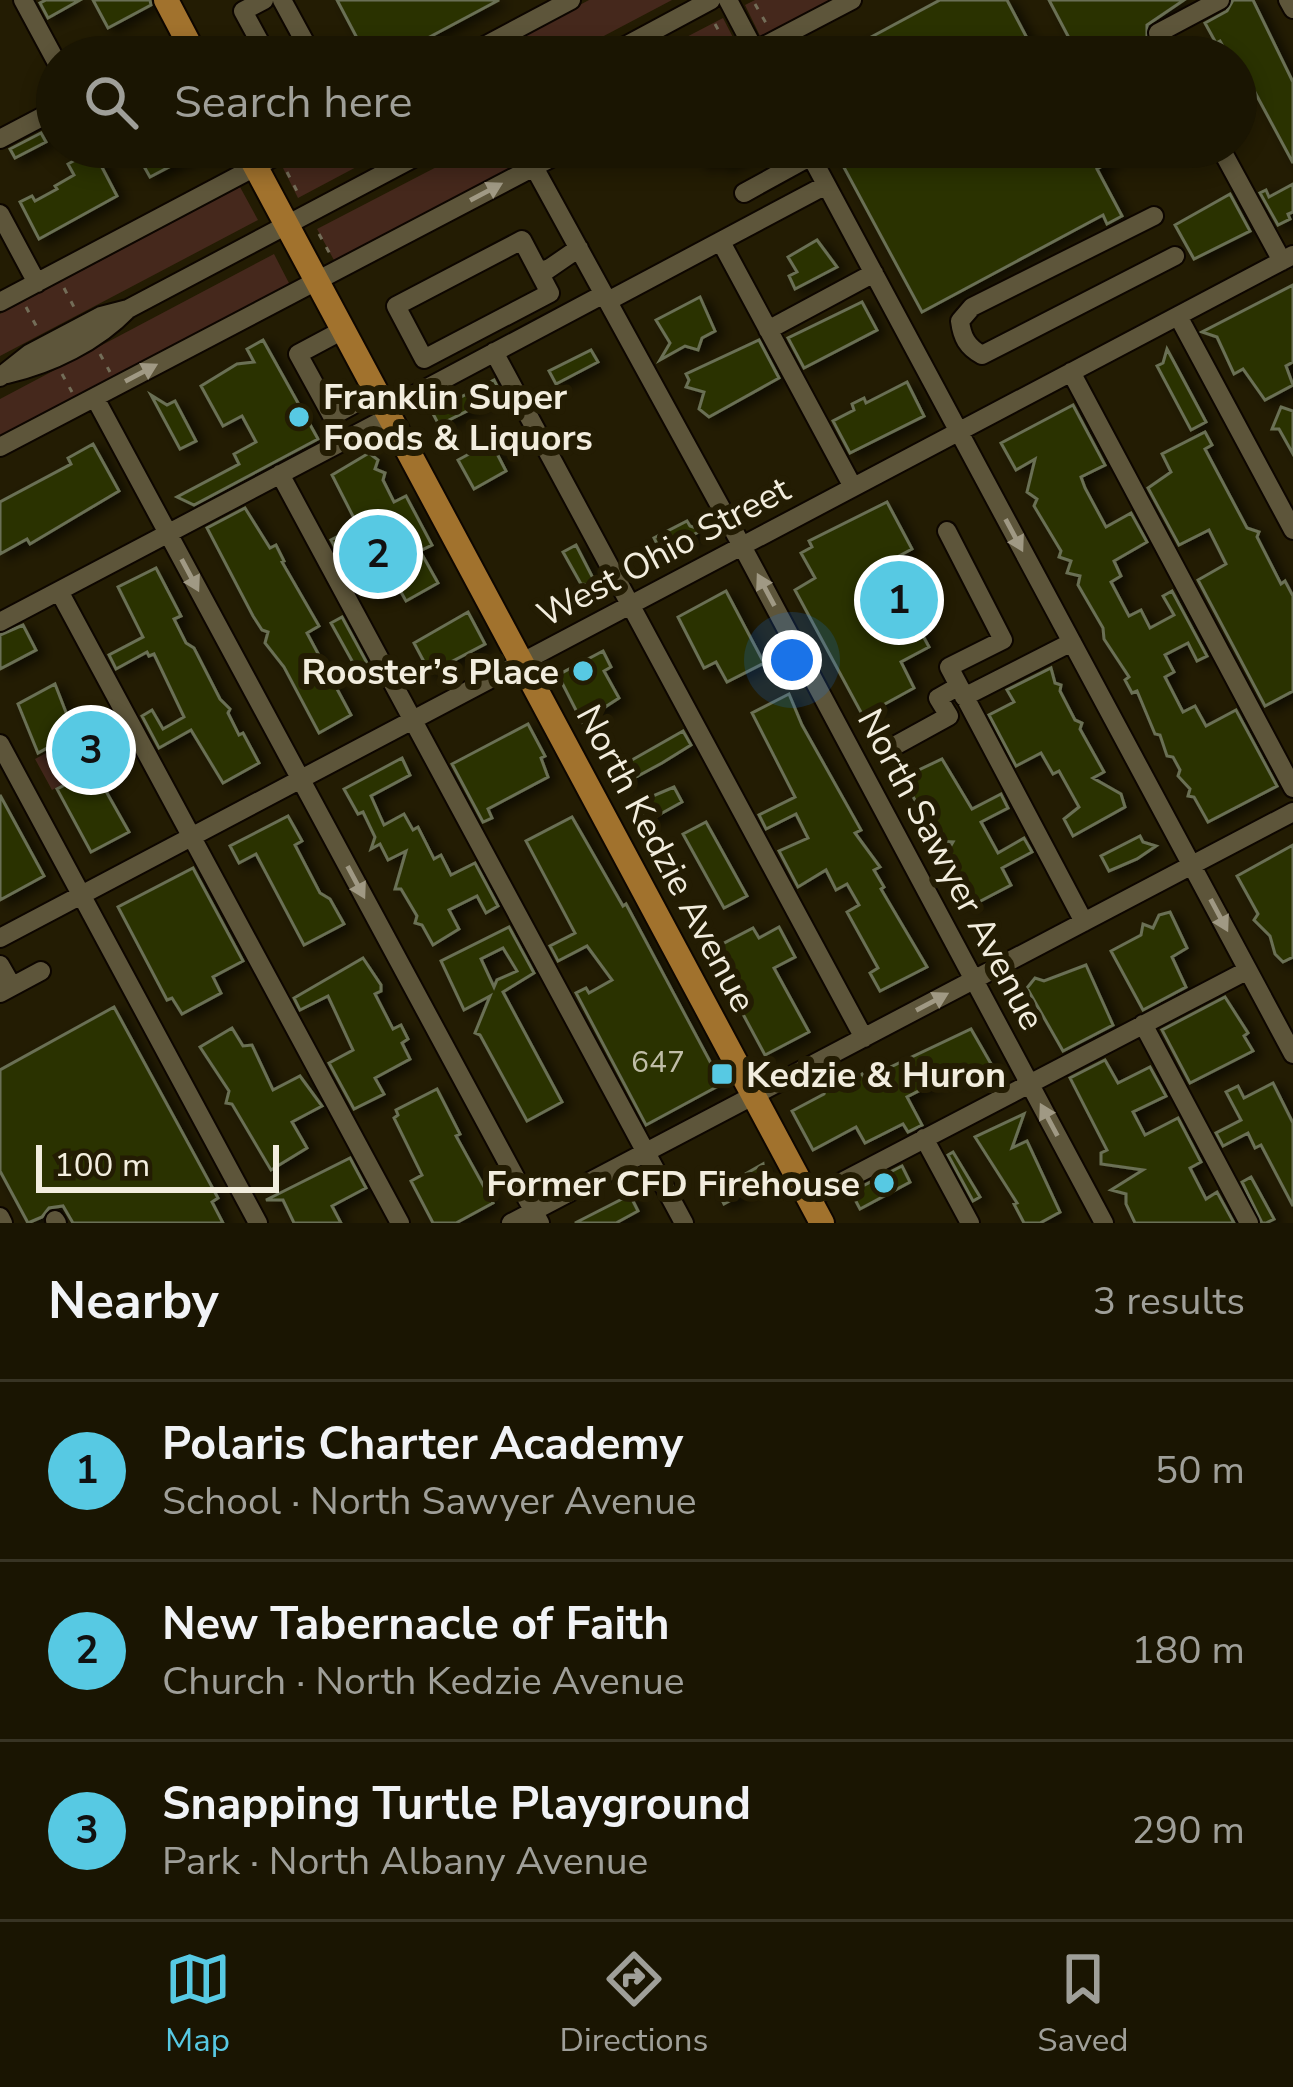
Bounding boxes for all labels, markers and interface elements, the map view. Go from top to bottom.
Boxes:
search box [36,36,1257,168]
icon: search [78,69,144,135]
text: Search here [174,72,413,133]
one-way arrow [469,182,503,203]
one-way arrow [123,364,158,384]
place label: Franklin Super Foods & Liquors [323,373,593,463]
marker: Franklin Super Foods & Liquors [286,404,312,430]
street label: West Ohio Street [529,465,799,640]
pin: 2 [339,509,417,599]
one-way arrow [1003,517,1024,552]
pin: 1 [860,555,938,645]
one-way arrow [180,557,200,592]
one-way arrow [756,573,777,608]
your location [762,630,822,690]
place label: Rooster’s Place [301,648,559,697]
marker: Rooster’s Place [570,658,596,684]
street label: North Kedzie Avenue [564,697,767,1021]
street label: North Sawyer Avenue [845,701,1056,1039]
pin: 3 [52,705,130,795]
one-way arrow [345,865,366,900]
one-way arrow [1208,898,1229,933]
one-way arrow [914,993,949,1013]
house number: 647 [631,1042,685,1083]
place label: Kedzie & Huron [746,1051,1006,1100]
marker: Kedzie & Huron [709,1061,735,1087]
one-way arrow [1039,1102,1059,1137]
scale bar [36,1139,279,1192]
text: 100 m [54,1143,150,1188]
place label: Former CFD Firehouse [486,1160,860,1209]
marker: Former CFD Firehouse [871,1170,897,1196]
text: Nearby [48,1266,219,1336]
text: 3 results [1093,1275,1245,1328]
text: Polaris Charter Academy [162,1414,683,1475]
text: 1 [75,1444,99,1497]
text: 50 m [1155,1444,1245,1497]
text: School · North Sawyer Avenue [162,1475,697,1528]
text: New Tabernacle of Faith [162,1594,669,1655]
text: 2 [75,1624,99,1677]
text: 180 m [1131,1624,1245,1677]
text: Church · North Kedzie Avenue [162,1655,685,1708]
text: Snapping Turtle Playground [162,1774,751,1835]
text: 3 [75,1804,99,1857]
text: 290 m [1131,1804,1245,1857]
text: Park · North Albany Avenue [162,1835,648,1888]
tab: Map [165,1946,231,2063]
tab: Directions [560,1946,708,2063]
tab: Saved [1037,1946,1128,2063]

